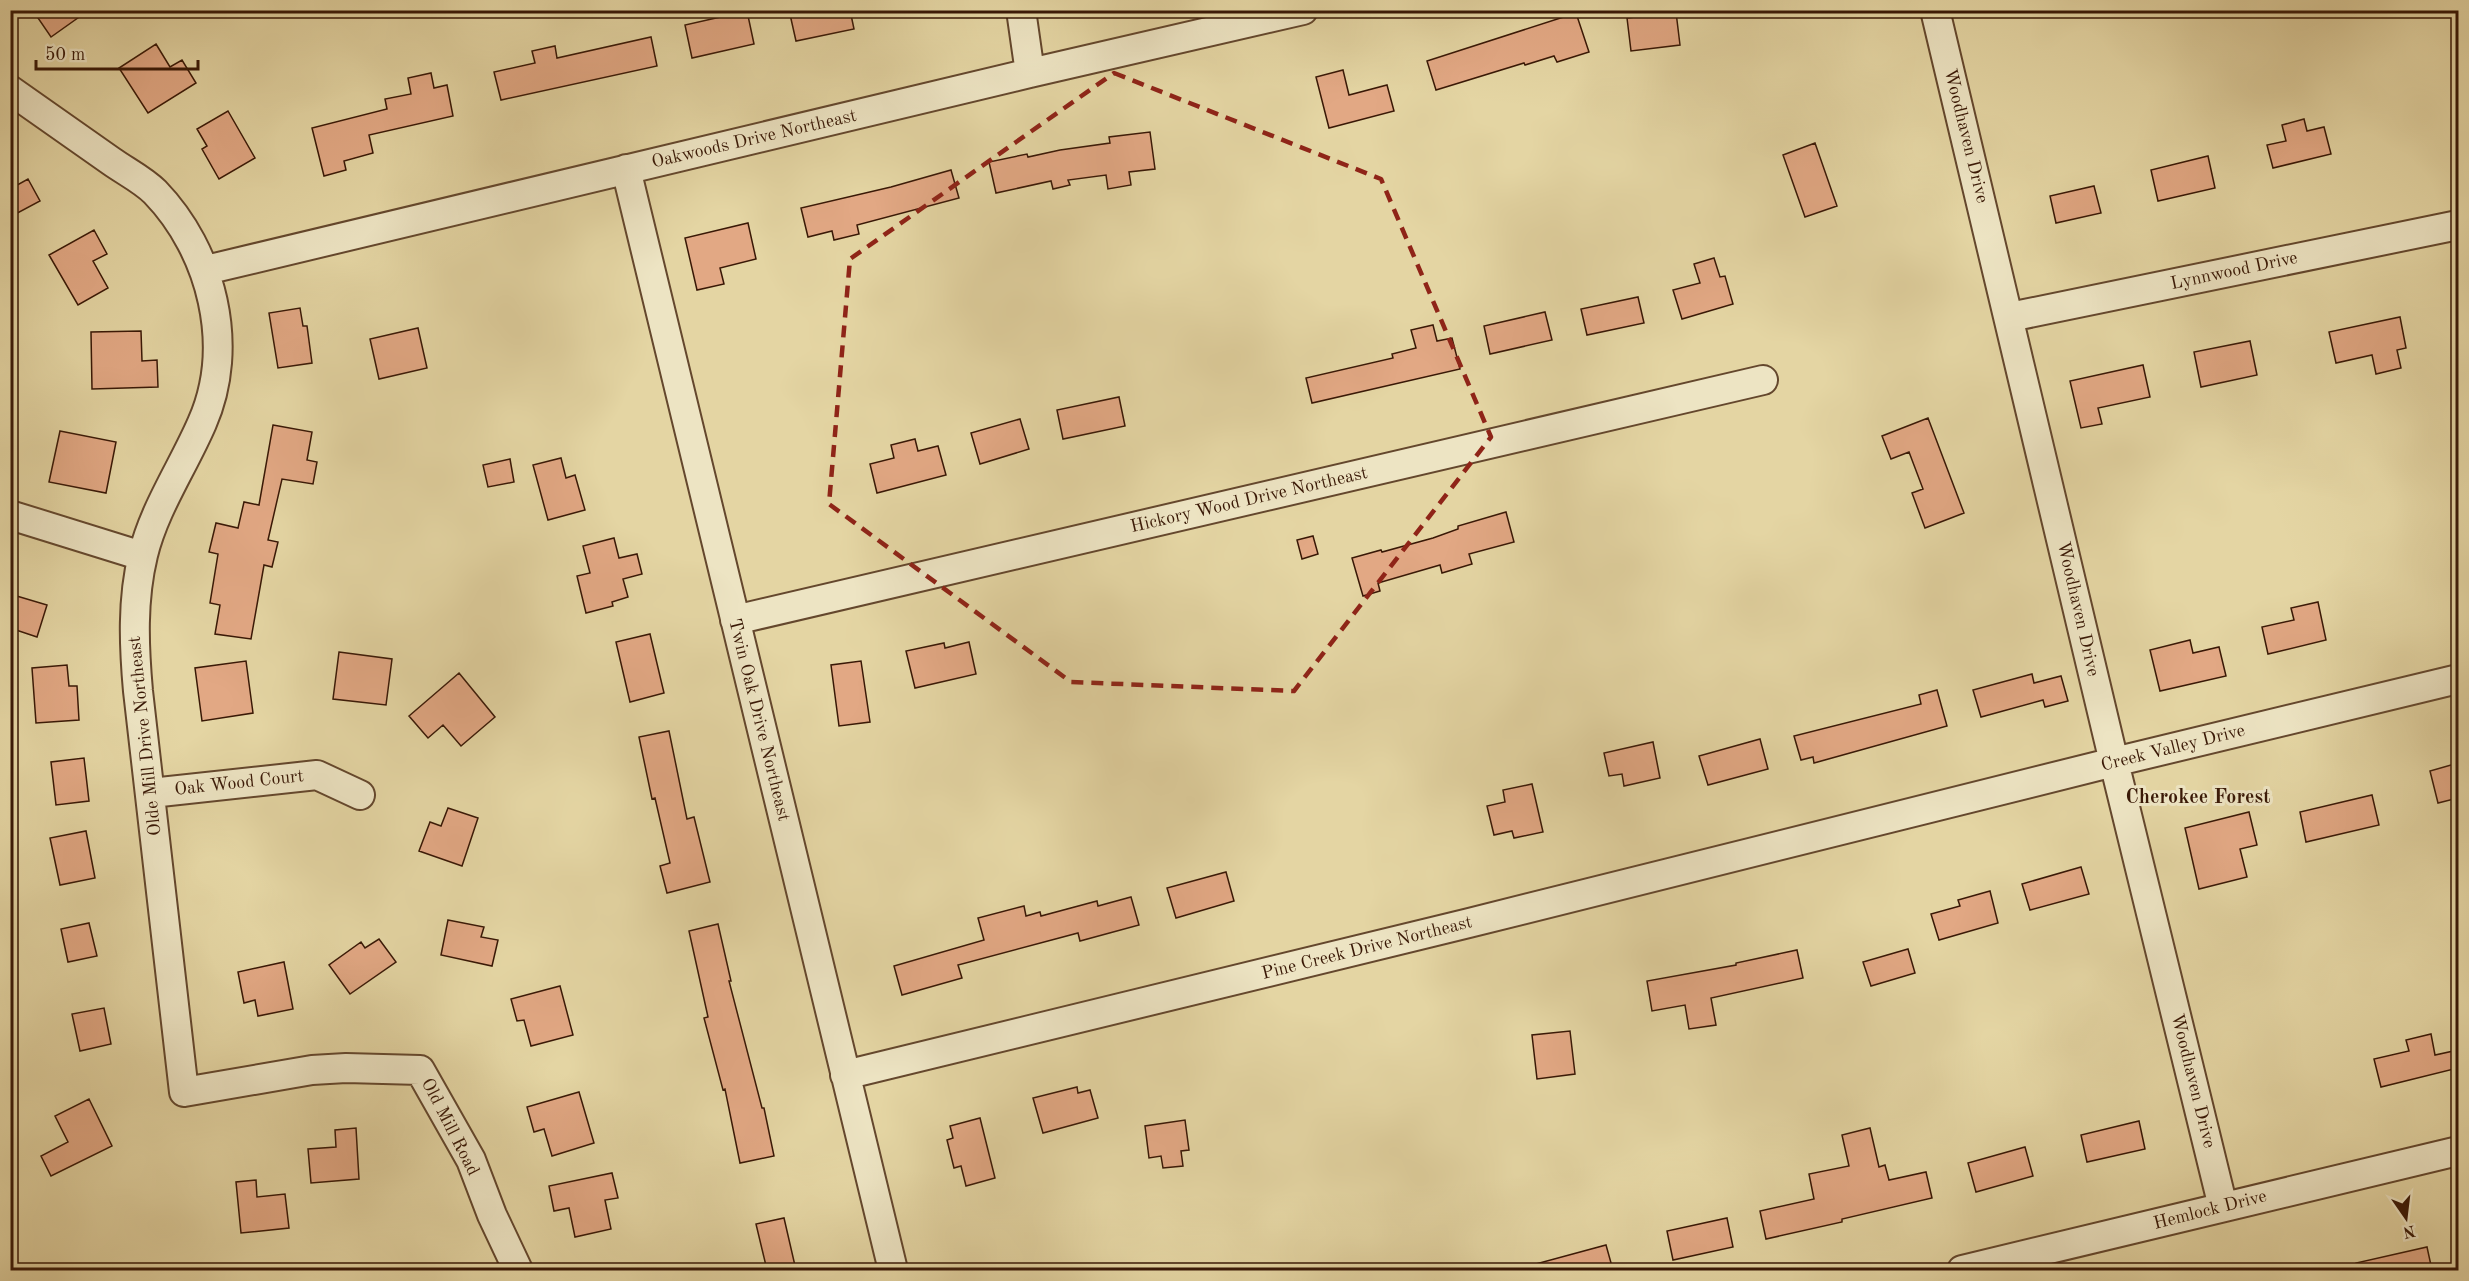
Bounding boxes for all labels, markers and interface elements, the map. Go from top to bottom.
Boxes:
scale bar [36,33,198,71]
text: 50 m [45,46,85,64]
street label: Woodhaven Drive [1941,67,1991,205]
street label: Oakwoods Drive Northeast [650,107,858,171]
street label: Lynnwood Drive [2169,249,2299,293]
street label: Hickory Wood Drive Northeast [1129,464,1369,536]
street label: Woodhaven Drive [2054,540,2102,678]
street label: Twin Oak Drive Northeast [725,617,793,823]
street label: Olde Mill Drive Northeast [126,635,164,837]
street label: Creek Valley Drive [2099,721,2247,775]
street label: Oak Wood Court [173,767,305,799]
district label: Cherokee Forest [2126,788,2270,808]
street label: Pine Creek Drive Northeast [1260,913,1474,983]
street label: Woodhaven Drive [2168,1012,2218,1150]
street label: Old Mill Road [418,1075,482,1179]
street label: Hemlock Drive [2152,1187,2268,1233]
north arrow [2376,1188,2436,1248]
text: N [2401,1221,2417,1240]

